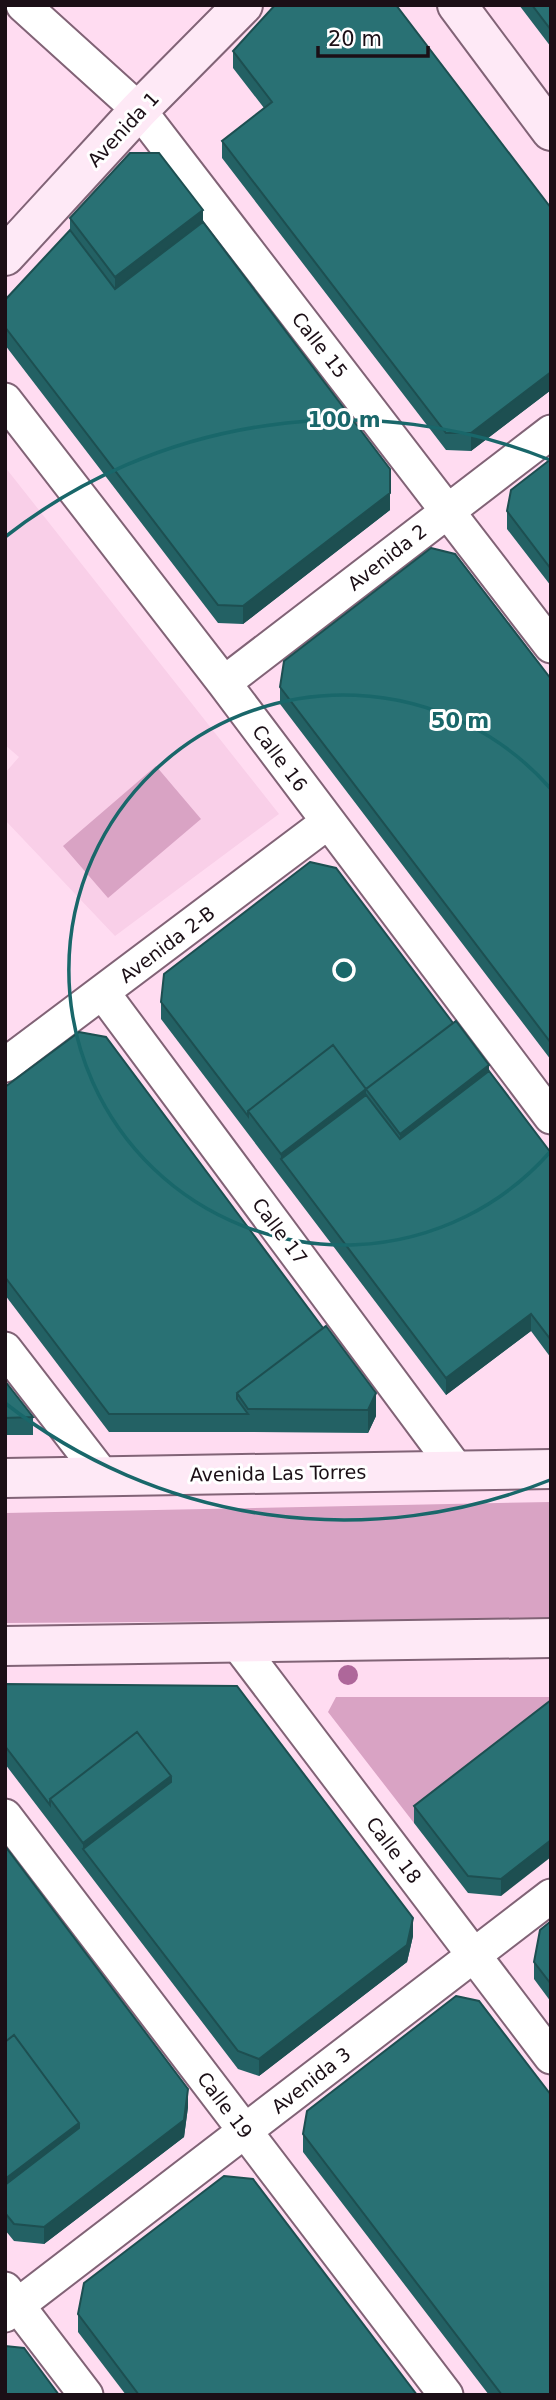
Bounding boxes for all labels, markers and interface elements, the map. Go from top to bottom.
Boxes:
scale bar [318,14,428,58]
text: 20 m [328,27,382,51]
street label: Avenida 1 [83,87,163,171]
street label: Calle 15 [288,308,352,382]
text: 100 m [307,408,381,432]
street label: Avenida 2 [343,519,431,595]
text: 50 m [431,709,489,733]
street label: Calle 16 [248,720,312,796]
street label: Avenida 2-B [115,901,219,987]
centre of rings [332,958,356,982]
street label: Calle 17 [248,1193,312,1269]
street label: Avenida Las Torres [190,1460,366,1486]
street label: Calle 18 [362,1812,426,1888]
street label: Avenida 3 [267,2042,355,2118]
street label: Calle 19 [193,2067,257,2143]

